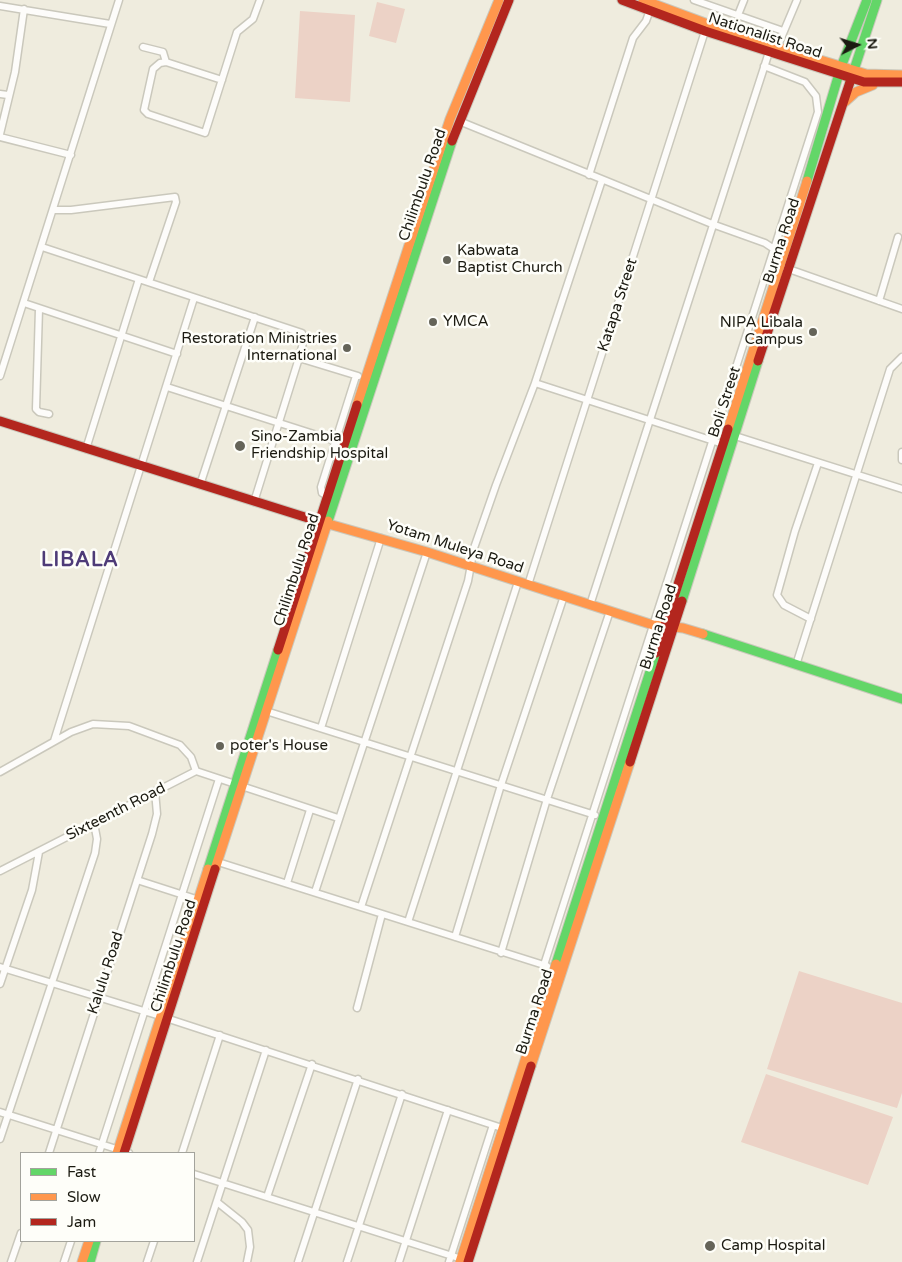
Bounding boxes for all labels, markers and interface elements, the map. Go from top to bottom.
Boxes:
street label: Nationalist Road [706,9,824,63]
north arrow [832,20,882,70]
text: N [863,37,881,50]
street label: Chilimbulu Road [395,126,451,244]
street label: Burma Road [760,196,804,286]
place label: Kabwata Baptist Church [457,242,563,277]
marker: Kabwata Baptist Church [441,254,453,266]
street label: Katapa Street [594,256,642,354]
place label: YMCA [443,313,489,331]
place label: NIPA Libala Campus [720,314,803,349]
marker: YMCA [427,316,439,328]
marker: NIPA Libala Campus [807,326,819,338]
place label: Restoration Ministries International [181,330,337,365]
marker: Restoration Ministries International [341,342,353,354]
street label: Boli Street [705,364,745,440]
place label: Sino-Zambia Friendship Hospital [251,428,388,463]
marker: Sino-Zambia Friendship Hospital [233,439,247,453]
street label: Chilimbulu Road [270,511,324,629]
street label: Yotam Muleya Road [384,516,526,578]
district label: LIBALA [40,549,120,573]
street label: Burma Road [637,582,681,672]
place label: poter's House [230,737,328,755]
marker: poter's House [214,740,226,752]
street label: Sixteenth Road [63,779,169,845]
street label: Chilimbulu Road [147,897,201,1015]
street label: Kalulu Road [84,929,128,1017]
street label: Burma Road [513,967,557,1057]
legend [20,1152,195,1242]
text: Fast [67,1163,96,1181]
text: Slow [67,1188,101,1206]
text: Jam [67,1213,96,1231]
place label: Camp Hospital [721,1237,826,1255]
marker: Camp Hospital [703,1239,717,1253]

